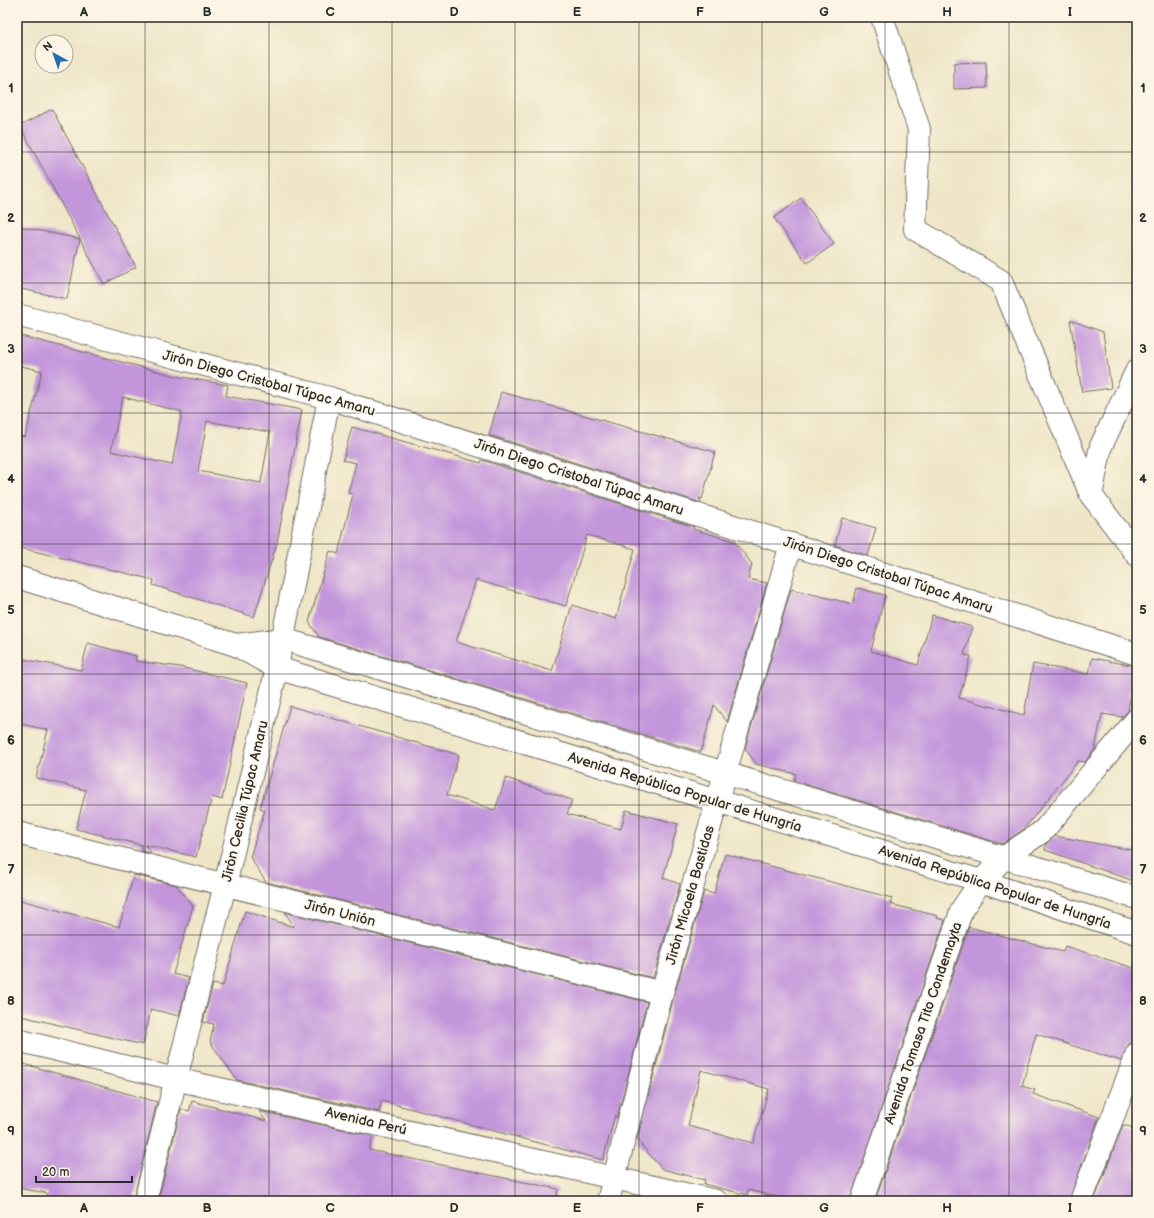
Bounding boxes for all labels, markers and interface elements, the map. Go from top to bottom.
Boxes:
text: A [79,4,88,20]
text: B [202,4,212,20]
text: C [325,4,335,20]
text: D [449,4,459,20]
text: E [573,4,582,20]
text: F [696,4,704,20]
text: G [819,4,829,20]
text: H [942,4,952,20]
text: I [1068,4,1072,20]
north arrow [34,34,74,74]
text: N [41,39,55,54]
text: 1 [8,80,14,96]
text: 1 [1140,80,1146,96]
text: 2 [7,210,15,226]
text: 2 [1139,210,1147,226]
text: 3 [7,341,15,357]
text: 3 [1139,341,1147,357]
street label: Jirón Diego Cristobal Túpac Amaru [161,346,377,420]
street label: Jirón Diego Cristobal Túpac Amaru [472,435,686,519]
text: 4 [7,471,15,487]
text: 4 [1139,471,1147,487]
street label: Jirón Diego Cristobal Túpac Amaru [781,533,995,617]
text: 5 [7,602,15,618]
text: 5 [1139,602,1147,618]
street label: Jirón Cecilia Túpac Amaru [218,719,272,883]
text: 6 [7,732,15,748]
text: 6 [1139,732,1147,748]
street label: Avenida República Popular de Hungría [566,748,804,836]
street label: Jirón Micaela Bastidas [662,823,718,967]
street label: Avenida República Popular de Hungría [877,841,1113,933]
text: 7 [7,862,15,878]
text: 7 [1139,862,1147,878]
street label: Jirón Unión [303,896,377,930]
street label: Avenida Tomasa Tito Condemayta [880,920,966,1126]
text: 8 [7,993,15,1009]
text: 8 [1139,993,1147,1009]
street label: Avenida Perú [324,1103,408,1139]
text: 9 [7,1123,15,1139]
text: 9 [1139,1123,1147,1139]
scale bar [36,1158,132,1184]
text: 20 m [42,1165,69,1180]
text: A [79,1200,88,1216]
text: B [202,1200,212,1216]
text: C [325,1200,335,1216]
text: D [449,1200,459,1216]
text: E [573,1200,582,1216]
text: F [696,1200,704,1216]
text: G [819,1200,829,1216]
text: H [942,1200,952,1216]
text: I [1068,1200,1072,1216]

